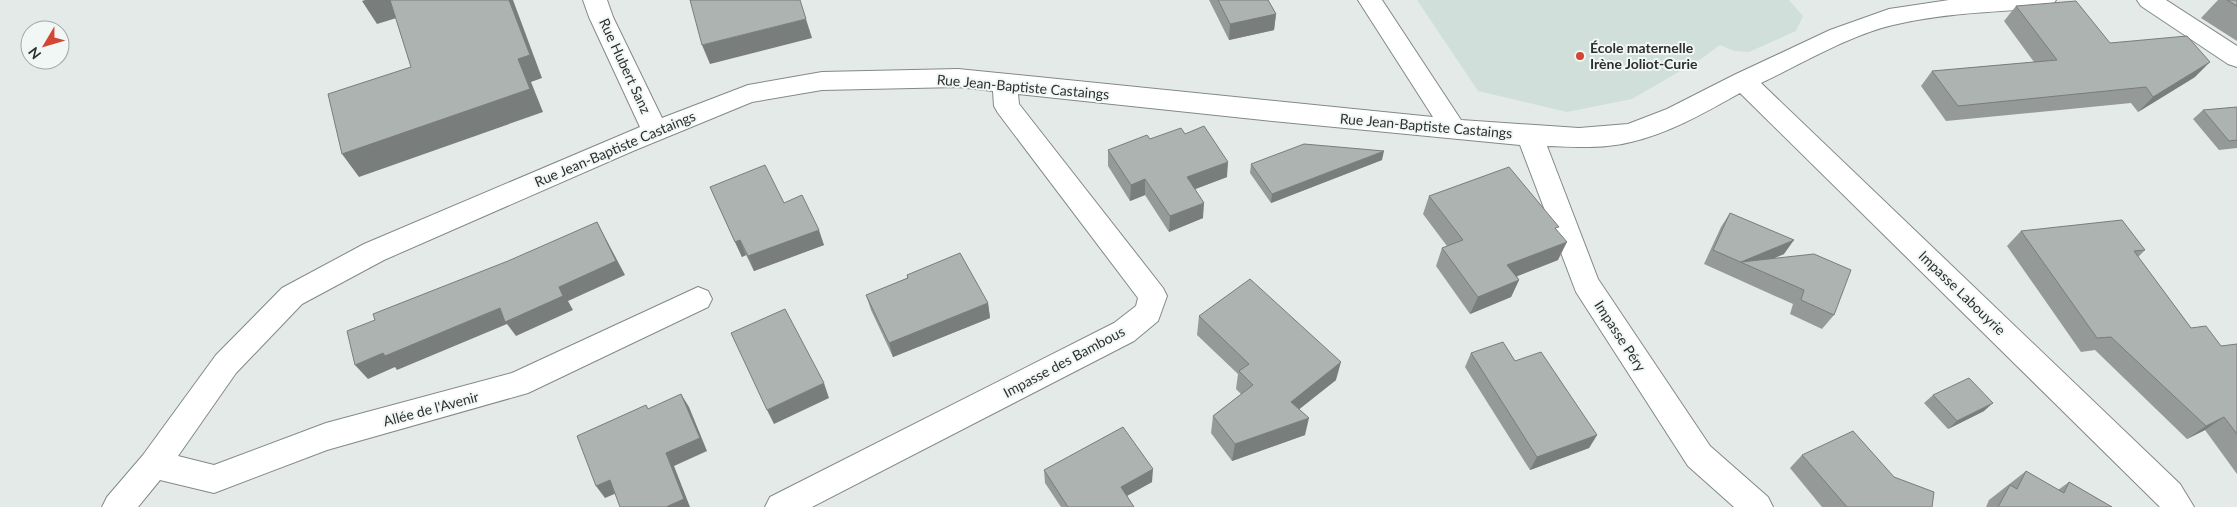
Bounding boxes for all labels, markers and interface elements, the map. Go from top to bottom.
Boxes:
street label: Rue Hubert Sanz [596,15,655,116]
north arrow [20,20,70,70]
place label: École maternelle Irène Joliot-Curie [1590,39,1698,72]
text: N [24,44,44,63]
marker: École maternelle Irène Joliot-Curie [1574,50,1586,62]
street label: Rue Jean-Baptiste Castaings [936,70,1110,103]
street label: Rue Jean-Baptiste Castaings [532,107,698,190]
street label: Rue Jean-Baptiste Castaings [1339,109,1513,142]
street label: Impasse Labouyrie [1915,247,2009,338]
street label: Impasse Péry [1591,297,1650,375]
street label: Impasse des Bambous [1000,322,1127,401]
street label: Allée de l'Avenir [381,388,481,429]

